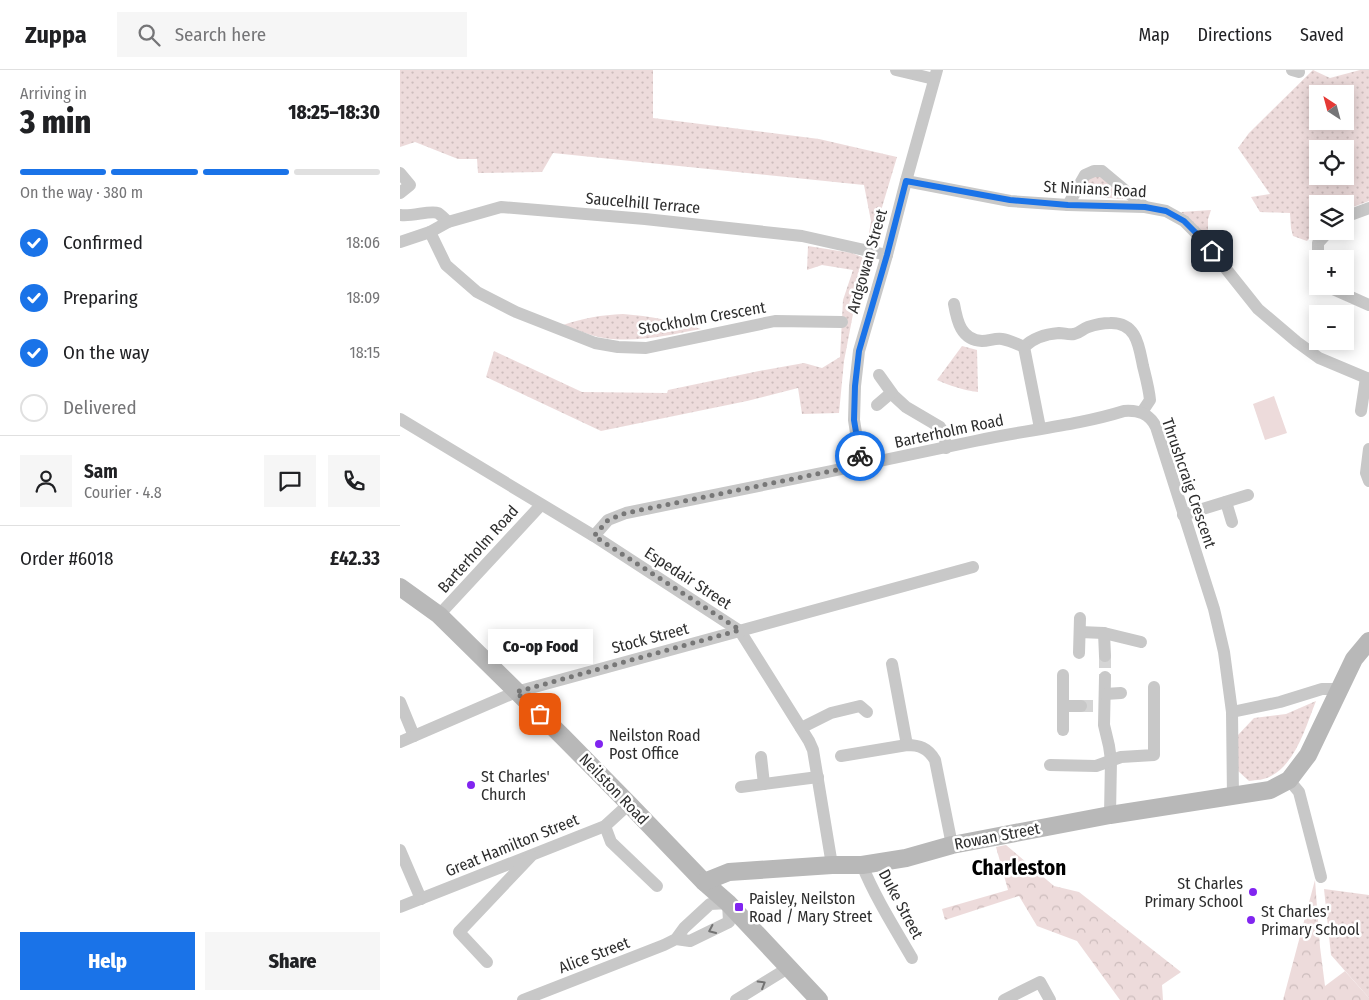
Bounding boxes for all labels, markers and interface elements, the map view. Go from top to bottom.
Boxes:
search box [117,12,467,57]
text: Zuppa [25,21,87,49]
icon: search [135,21,163,49]
text: Search here [175,23,266,46]
text: Map [1138,24,1170,46]
text: Directions [1198,24,1272,46]
text: Saved [1300,24,1344,46]
text: Arriving in [20,84,87,103]
north arrow [1309,85,1354,130]
map controls [1309,85,1354,350]
text: 18:25–18:30 [288,101,380,124]
text: 3 min [20,103,91,141]
button: locate [1309,140,1354,185]
street label: St Ninians Road [1043,177,1147,201]
text: On the way · 380 m [20,183,143,202]
street label: Saucelhill Terrace [585,189,701,217]
button: layers [1309,195,1354,240]
street label: Ardgowan Street [843,206,891,315]
icon: check [20,229,48,257]
pin [1191,230,1233,272]
text: Confirmed [63,231,143,254]
text: 18:06 [346,233,380,252]
icon: home [1198,237,1226,265]
button: + [1309,250,1354,295]
icon: check [20,284,48,312]
text: Preparing [63,286,138,309]
text: 18:09 [346,288,380,307]
street label: Stockholm Crescent [637,297,768,339]
button: − [1309,305,1354,350]
icon: check [20,339,48,367]
text: On the way [63,341,149,364]
text: 18:15 [349,343,380,362]
text: Delivered [63,396,137,419]
street label: Barterholm Road [893,410,1005,452]
street label: Thrushcraig Crescent [1158,416,1220,551]
courier [835,431,885,481]
icon: bike [846,442,874,470]
button: person [20,455,72,507]
button: chat [264,455,316,507]
button: phone [328,455,380,507]
text: Sam [84,460,118,483]
text: Courier · 4.8 [84,483,162,502]
street label: Barterholm Road [434,501,522,597]
street label: Espedair Street [641,543,736,614]
text: Order #6018 [20,547,113,570]
text: £42.33 [330,547,380,570]
street label: Stock Street [610,618,691,657]
callout: Co-op Food [488,629,592,664]
text: Co-op Food [503,637,578,656]
pin [519,693,561,735]
icon: bag [526,700,554,728]
place label: Neilston Road Post Office [609,726,700,763]
marker: Neilston Road Post Office [593,738,605,750]
street label: Neilston Road [575,749,653,829]
place label: St Charles' Church [481,767,550,804]
marker: St Charles' Church [465,779,477,791]
street label: Great Hamilton Street [443,809,582,880]
street label: Rowan Street [953,818,1042,854]
district label: Charleston [972,855,1066,881]
street label: Duke Street [875,866,928,943]
place label: St Charles Primary School [1144,874,1243,911]
marker: St Charles Primary School [1247,886,1259,898]
place label: Paisley, Neilston Road / Mary Street [749,889,873,926]
marker: Paisley, Neilston Road / Mary Street [733,901,745,913]
place label: St Charles' Primary School [1261,902,1360,939]
marker: St Charles' Primary School [1245,914,1257,926]
one-way arrow [708,924,717,934]
button: Help [20,932,195,990]
button: Share [205,932,380,990]
street label: Alice Street [556,933,633,977]
one-way arrow [757,981,766,991]

